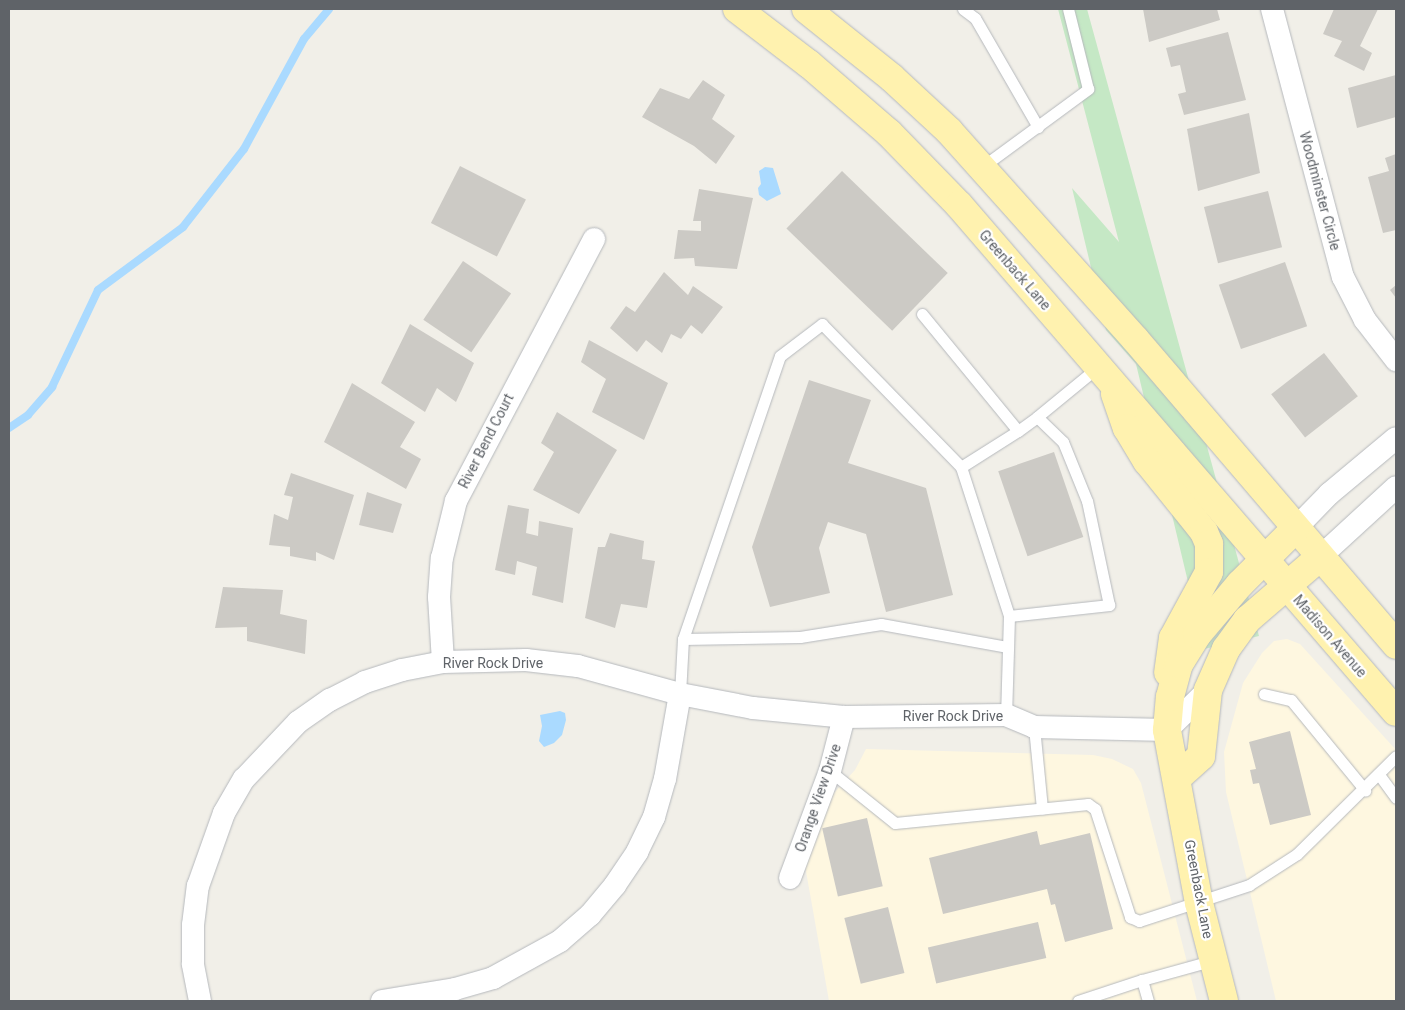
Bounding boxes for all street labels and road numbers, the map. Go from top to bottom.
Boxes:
street label: Woodminster Circle [1296,130,1344,252]
street label: Greenback Lane [976,227,1054,313]
street label: River Bend Court [455,391,517,491]
street label: Madison Avenue [1290,591,1370,681]
street label: River Rock Drive [443,655,543,671]
street label: River Rock Drive [903,708,1003,724]
street label: Orange View Drive [792,742,844,854]
street label: Greenback Lane [1181,838,1217,940]

